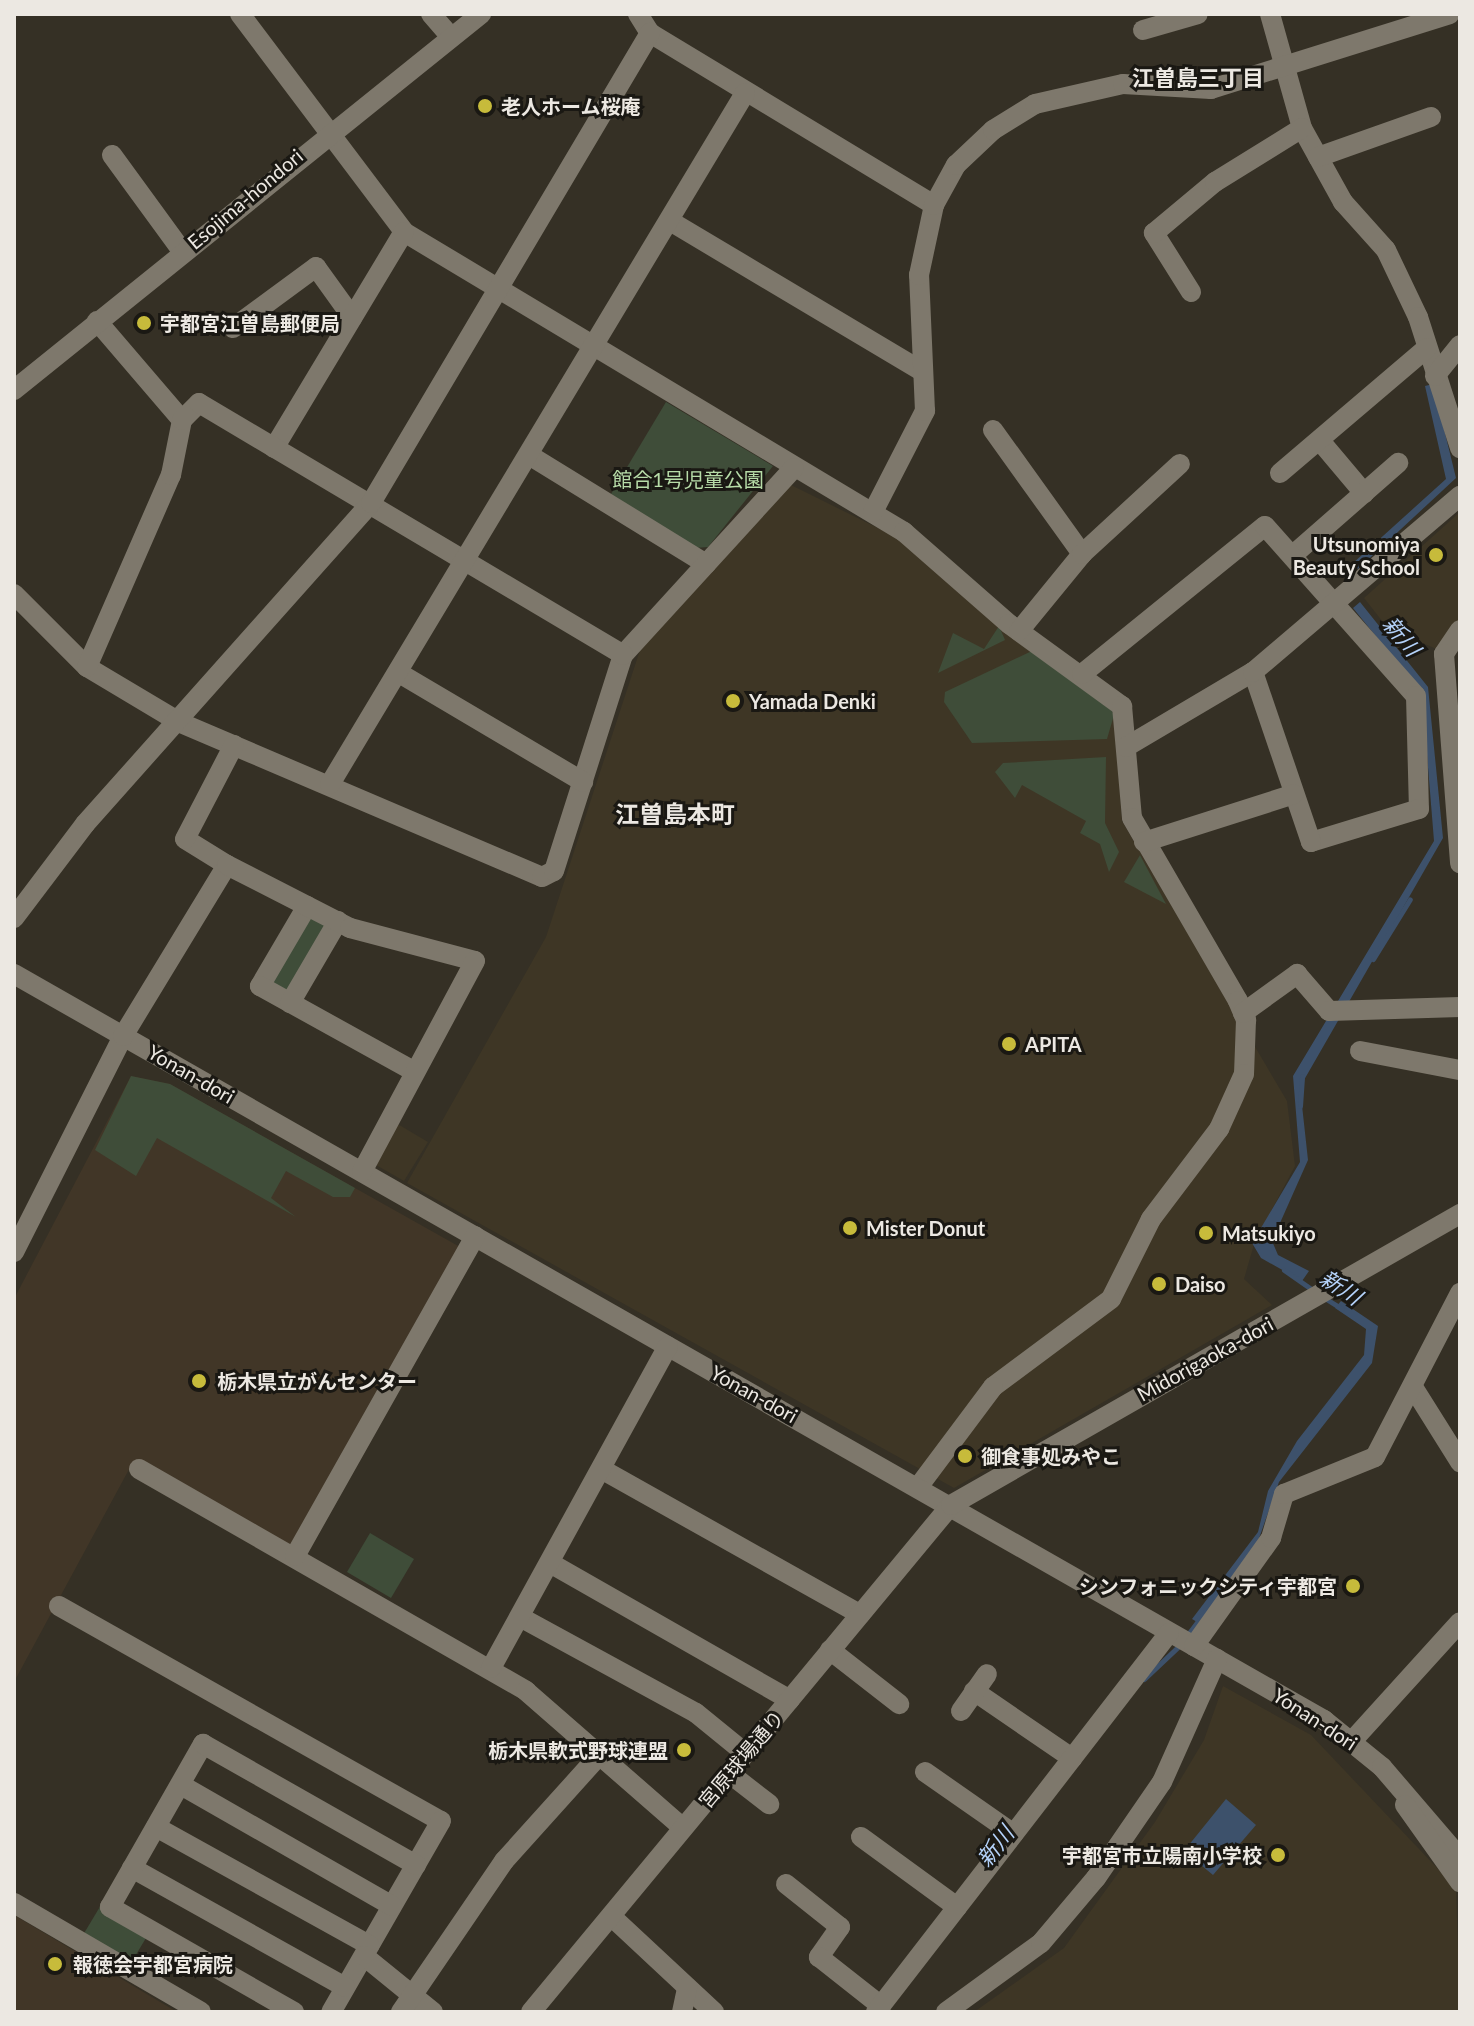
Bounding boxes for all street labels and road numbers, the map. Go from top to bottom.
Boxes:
street label: Esojima-hondori [182,144,308,254]
street label: Yonan-dori [143,1040,239,1108]
street label: Midorigaoka-dori [1133,1312,1277,1406]
street label: Yonan-dori [706,1360,802,1428]
street label: Yonan-dori [1268,1683,1362,1755]
street label: 宮原球場通り [693,1705,789,1813]

